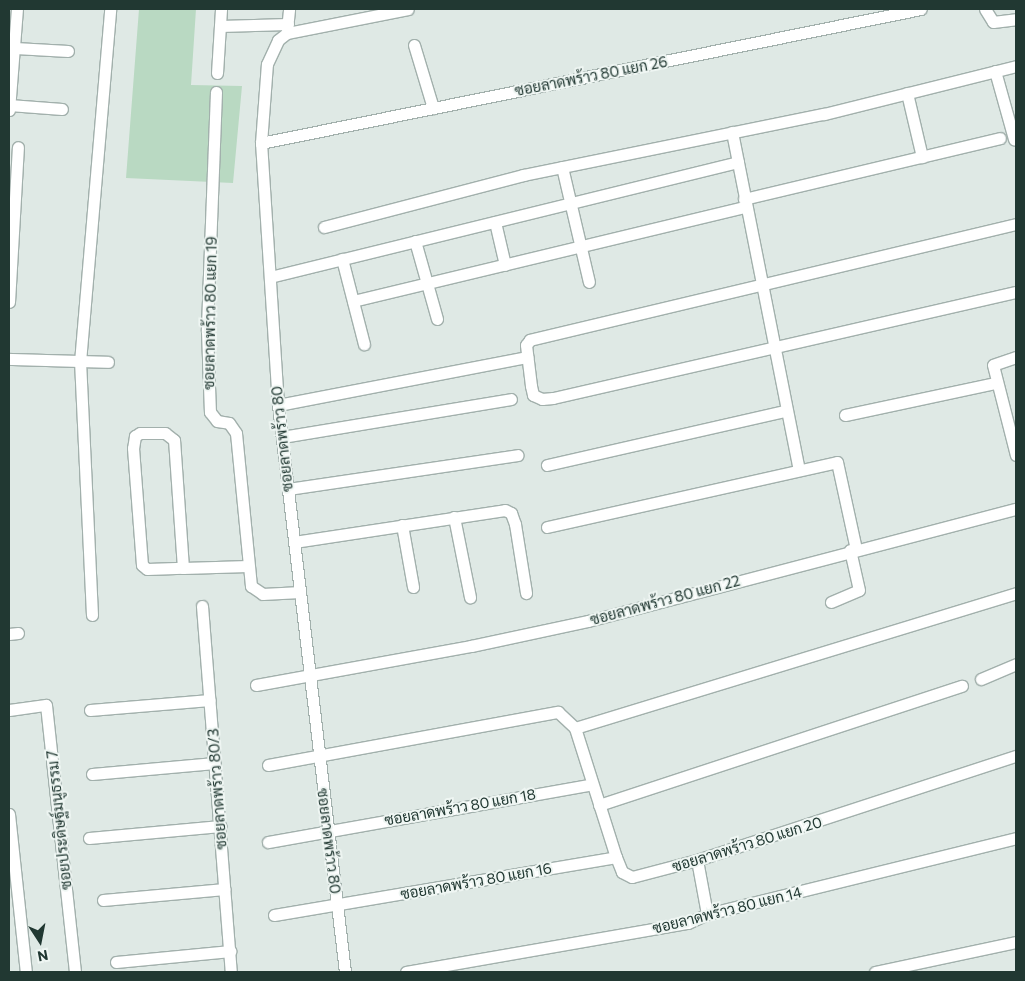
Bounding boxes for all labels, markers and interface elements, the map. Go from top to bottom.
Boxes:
street label: ซอยลาดพร้าว 80 แยก 26 [513,52,669,100]
street label: ซอยลาดพร้าว 80 แยก 19 [200,236,220,390]
street label: ซอยลาดพร้าว 80 [267,385,297,493]
street label: ซอยลาดพร้าว 80 แยก 22 [588,571,742,629]
street label: ซอยลาดพร้าว 80/3 [204,728,230,850]
street label: ซอยประดิษฐ์มนูธรรม 7 [43,749,75,891]
street label: ซอยลาดพร้าว 80 แยก 18 [383,785,537,829]
street label: ซอยลาดพร้าว 80 [314,787,344,895]
street label: ซอยลาดพร้าว 80 แยก 20 [670,813,824,875]
street label: ซอยลาดพร้าว 80 แยก 16 [399,859,553,903]
street label: ซอยลาดพร้าว 80 แยก 14 [650,883,804,937]
north arrow [15,916,65,966]
text: N [36,947,50,966]

